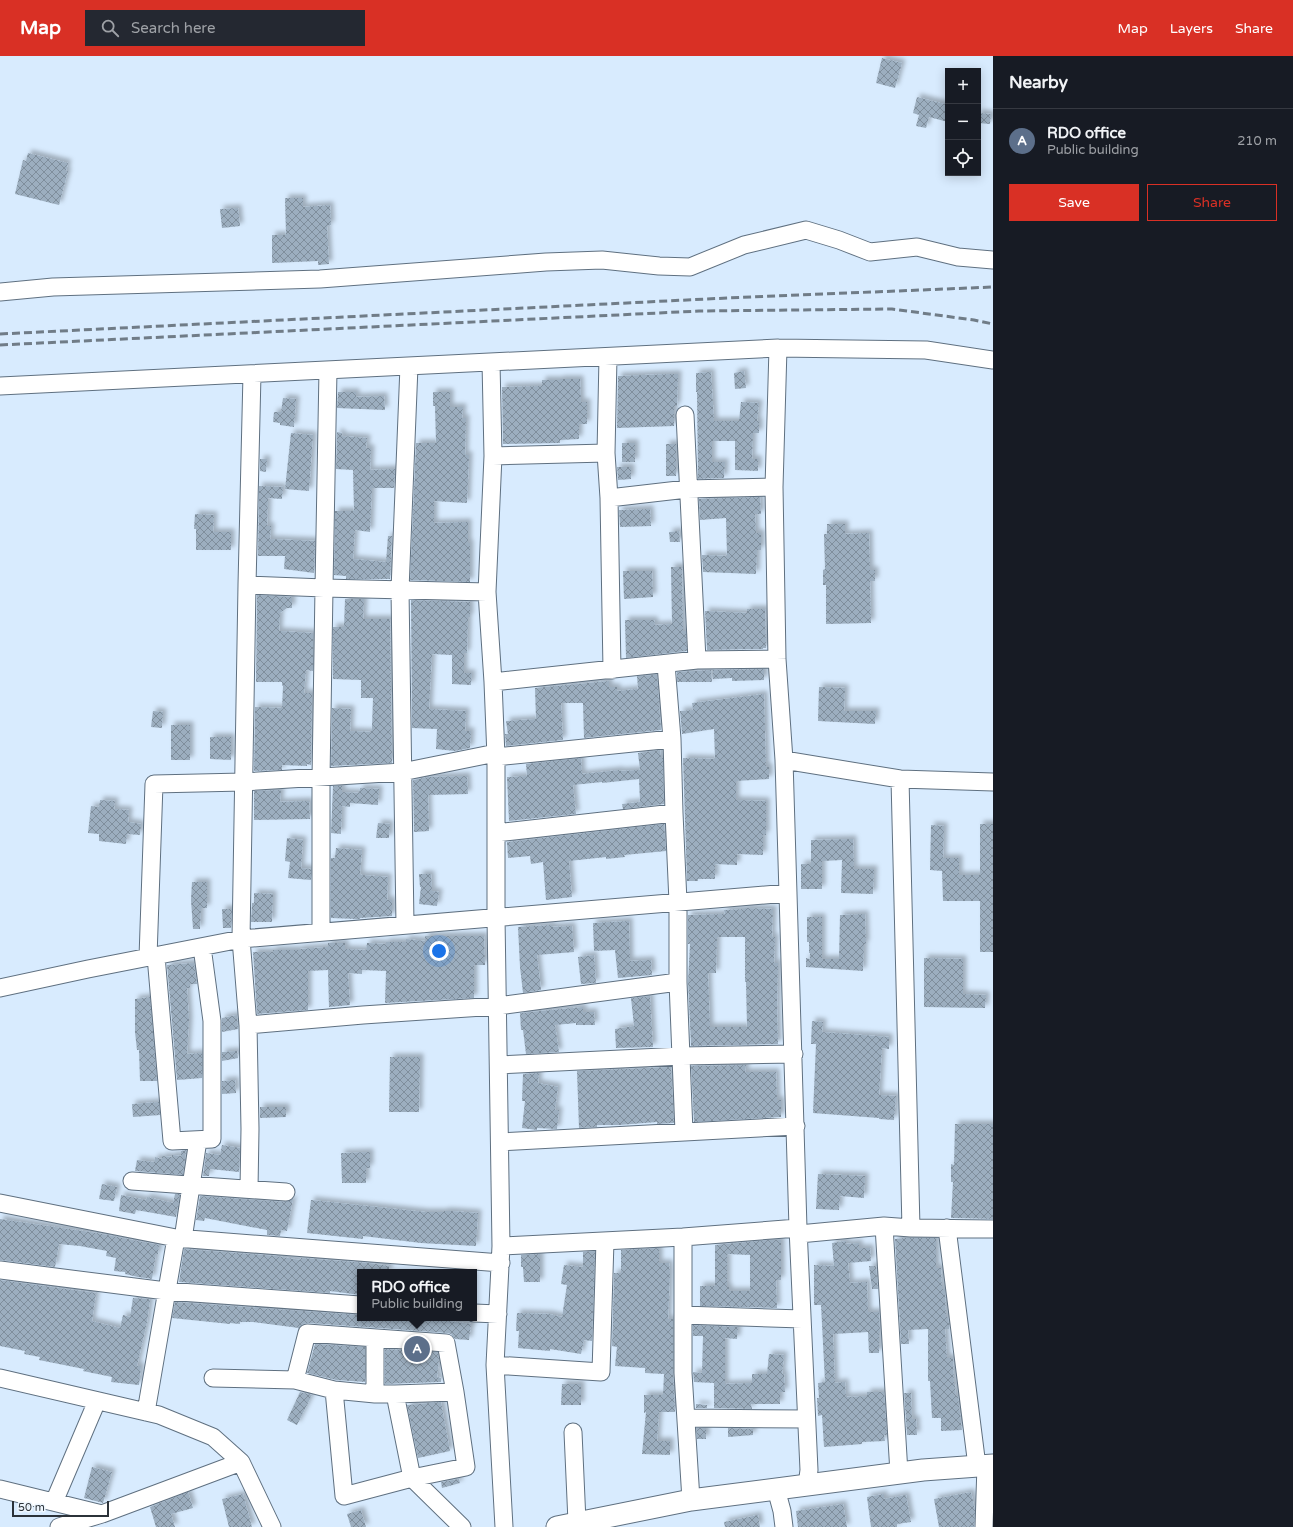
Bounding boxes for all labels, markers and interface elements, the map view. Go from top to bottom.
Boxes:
search box [85,10,365,46]
text: Map [20,17,61,39]
icon: search [99,17,121,39]
text: Search here [131,19,215,37]
text: Map [1118,20,1148,37]
text: Layers [1170,20,1213,37]
text: Share [1235,20,1273,37]
map controls [945,68,981,176]
button: + [945,68,981,104]
text: Nearby [1009,72,1068,93]
button: − [945,104,981,140]
text: RDO office [1047,124,1126,142]
text: A [1017,133,1027,149]
text: 210 m [1237,133,1277,149]
button: locate [945,140,981,176]
text: Public building [1047,142,1139,158]
button: Save [1009,184,1139,221]
button: Share [1147,184,1277,221]
your location [429,941,449,961]
popup [357,1269,477,1321]
text: RDO office [371,1278,450,1296]
text: Public building [371,1296,463,1312]
pin: A [404,1334,430,1364]
scale bar [12,1499,109,1518]
text: 50 m [18,1501,45,1514]

